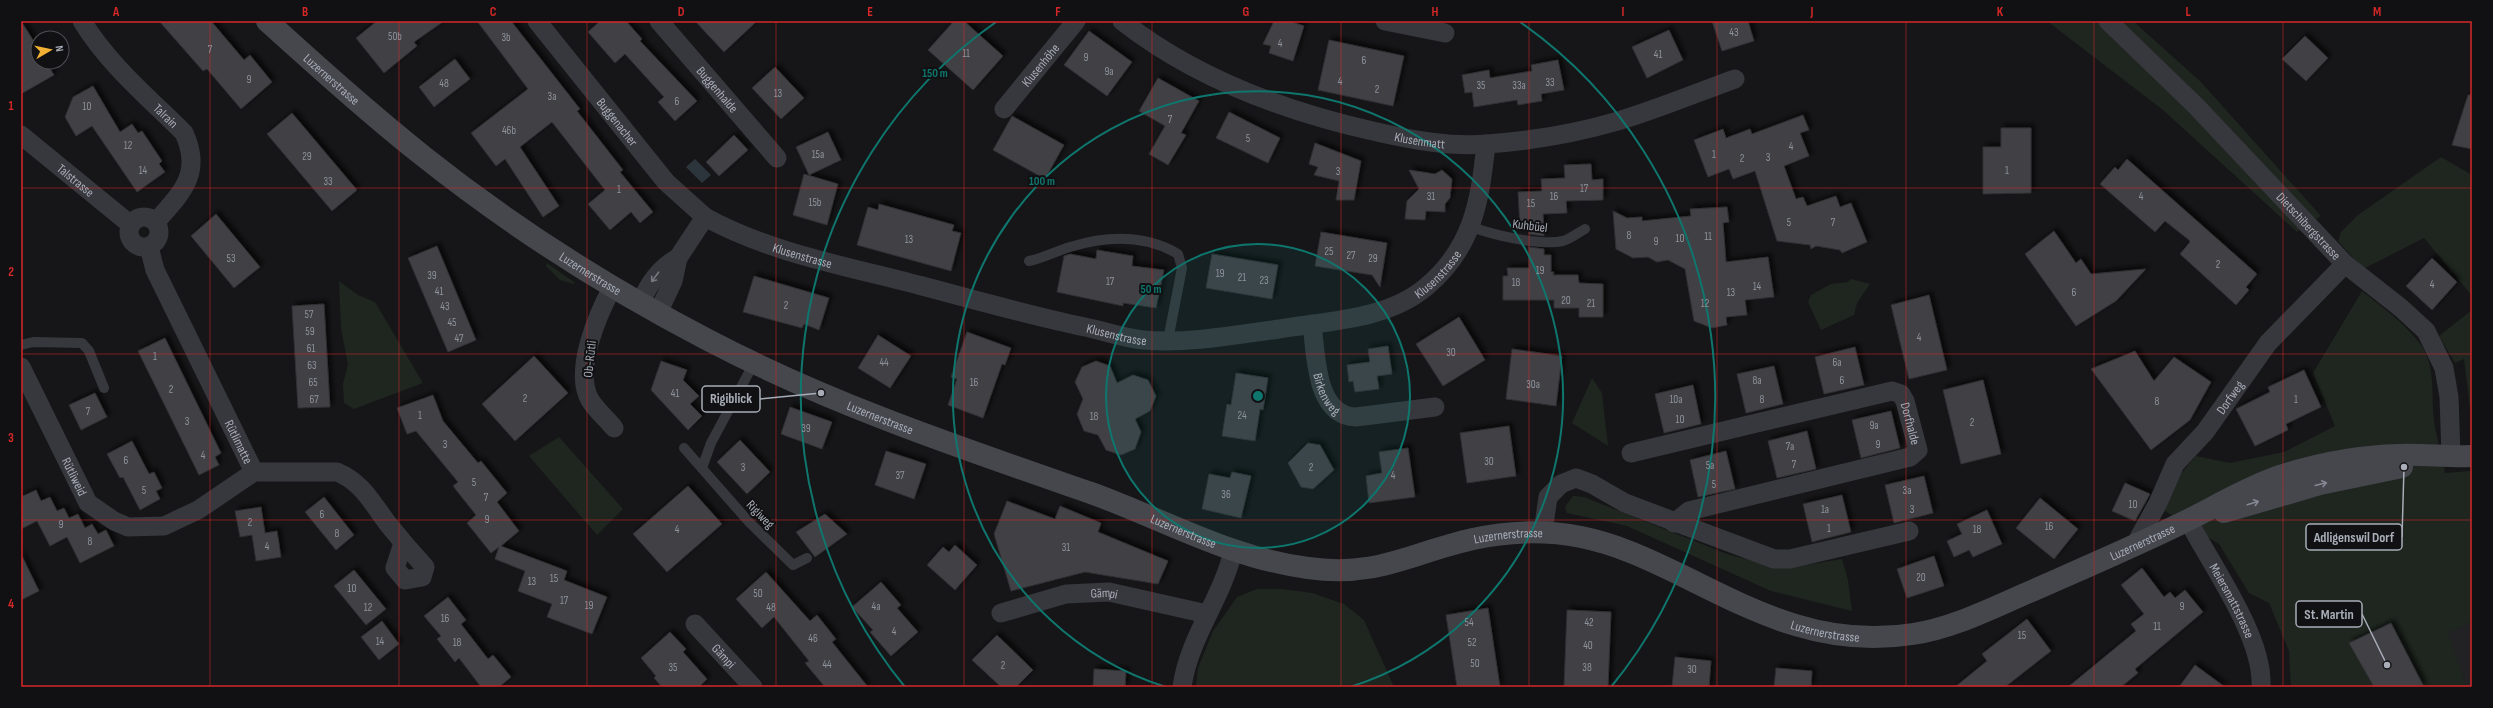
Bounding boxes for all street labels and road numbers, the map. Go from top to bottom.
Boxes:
street label: Klusenhöhe [1019,41,1063,90]
street label: Luzernerstrasse [300,51,363,109]
street label: Buggenhalde [693,63,741,116]
street label: Buggenacher [593,95,641,150]
street label: Talrain [150,101,181,132]
street label: Klusenmatt [1393,129,1446,153]
street label: Talstrasse [53,161,97,201]
street label: Dietschibergstrasse [2273,189,2344,263]
street label: Kuhbüel [1511,216,1548,236]
street label: Klusenstrasse [771,240,834,272]
street label: Klusenstrasse [1412,247,1465,302]
street label: Luzernerstrasse [556,249,624,299]
street label: Klusenstrasse [1085,321,1147,349]
street label: Ob-Rütli [580,340,600,378]
street label: Birkenweg [1309,372,1343,419]
street label: Dorfweg [2213,378,2248,418]
street label: Luzernerstrasse [845,398,915,438]
street label: Dorfhalde [1897,401,1923,447]
street label: Rütlimatte [221,418,256,467]
street label: Rütliweid [58,455,90,499]
street label: Rigiweg [743,497,778,532]
street label: Luzernerstrasse [1148,511,1218,552]
street label: Luzernerstrasse [2108,521,2178,564]
street label: Luzernerstrasse [1472,525,1543,548]
street label: Meiersmattstrasse [2205,561,2257,641]
street label: Gämpi [1090,585,1119,603]
street label: Luzernerstrasse [1789,617,1860,646]
street label: Gämpi [708,641,739,672]

